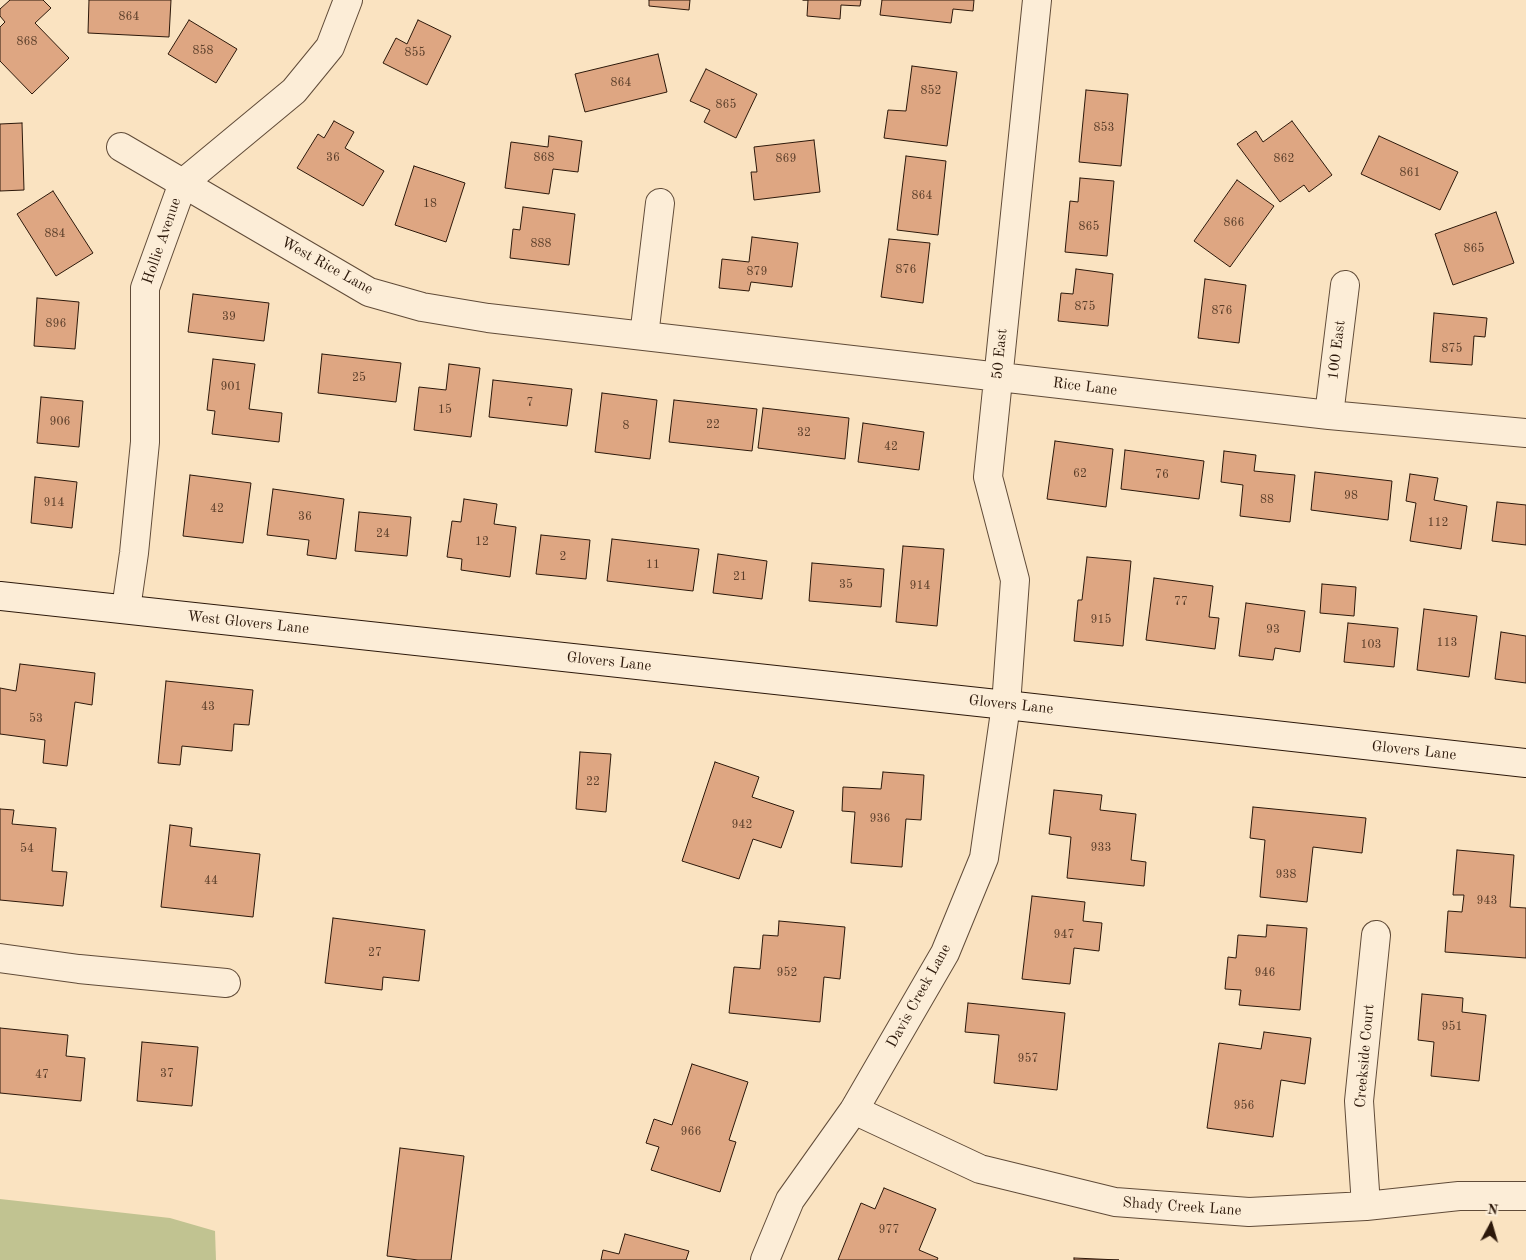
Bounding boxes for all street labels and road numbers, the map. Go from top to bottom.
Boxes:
street label: Hollie Avenue [139,195,185,287]
street label: West Rice Lane [278,233,376,299]
street label: 100 East [1324,319,1350,381]
street label: 50 East [988,328,1012,380]
street label: Rice Lane [1052,374,1118,400]
street label: West Glovers Lane [186,608,310,638]
street label: Glovers Lane [566,649,652,675]
street label: Glovers Lane [968,692,1054,718]
street label: Glovers Lane [1371,738,1457,764]
street label: Davis Creek Lane [883,941,955,1051]
street label: Creekside Court [1351,1003,1379,1109]
street label: Shady Creek Lane [1122,1194,1242,1220]

